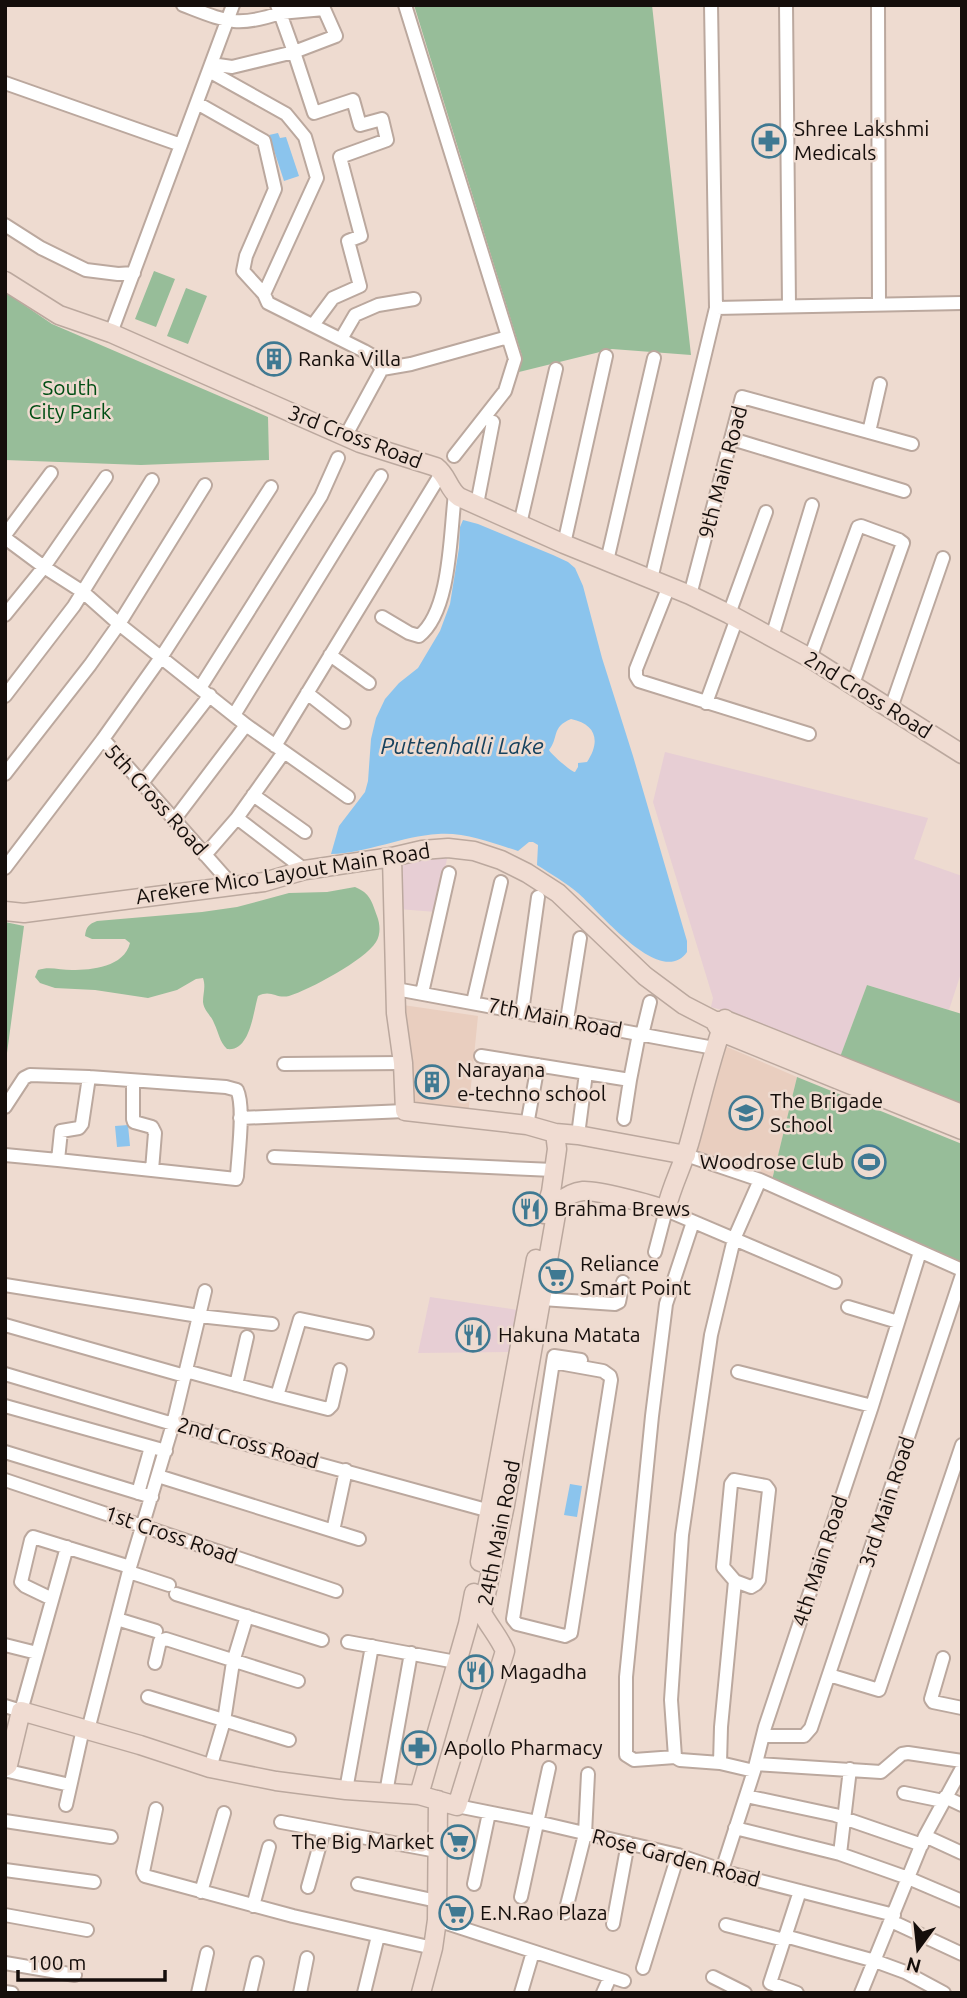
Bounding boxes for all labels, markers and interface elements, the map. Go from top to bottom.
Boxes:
place label: Shree Lakshmi Medicals [794,116,929,164]
pharmacy icon: Shree Lakshmi Medicals [750,122,788,160]
building icon: Ranka Villa [255,340,293,378]
place label: Ranka Villa [298,346,401,370]
park label: South City Park [29,375,112,423]
street label: 3rd Cross Road [285,400,426,473]
street label: 9th Main Road [693,403,751,541]
street label: 2nd Cross Road [800,645,937,743]
water label: Puttenhalli Lake [380,733,544,758]
street label: 5th Cross Road [101,739,213,860]
street label: Arekere Mico Layout Main Road [134,838,432,908]
street label: 7th Main Road [486,992,624,1042]
place label: Narayana e-techno school [457,1057,606,1105]
building icon: Narayana e-techno school [413,1063,451,1101]
place label: The Brigade School [770,1088,883,1136]
school or university icon: The Brigade School [727,1094,765,1132]
sports icon: Woodrose Club [850,1143,888,1181]
place label: Woodrose Club [700,1149,844,1173]
restaurant icon: Brahma Brews [511,1190,549,1228]
place label: Brahma Brews [554,1196,690,1220]
place label: Reliance Smart Point [580,1251,691,1299]
supermarket icon: Reliance Smart Point [537,1257,575,1295]
restaurant icon: Hakuna Matata [454,1316,492,1354]
place label: Hakuna Matata [498,1322,641,1346]
street label: 2nd Cross Road [175,1412,322,1472]
street label: 3rd Main Road [854,1433,919,1570]
street label: 24th Main Road [472,1458,524,1608]
street label: 4th Main Road [787,1492,852,1629]
street label: 1st Cross Road [102,1500,241,1568]
restaurant icon: Magadha [457,1653,495,1691]
place label: Magadha [500,1659,587,1683]
pharmacy icon: Apollo Pharmacy [400,1729,438,1767]
place label: Apollo Pharmacy [444,1735,603,1759]
supermarket icon: The Big Market [439,1823,477,1861]
street label: Rose Garden Road [590,1823,763,1891]
place label: The Big Market [292,1829,434,1853]
supermarket icon: E.N.Rao Plaza [437,1894,475,1932]
place label: E.N.Rao Plaza [480,1900,608,1924]
north arrow [883,1914,953,1984]
scale bar [18,1938,164,1982]
text: 100 m [28,1950,86,1974]
text: N [904,1953,923,1978]

